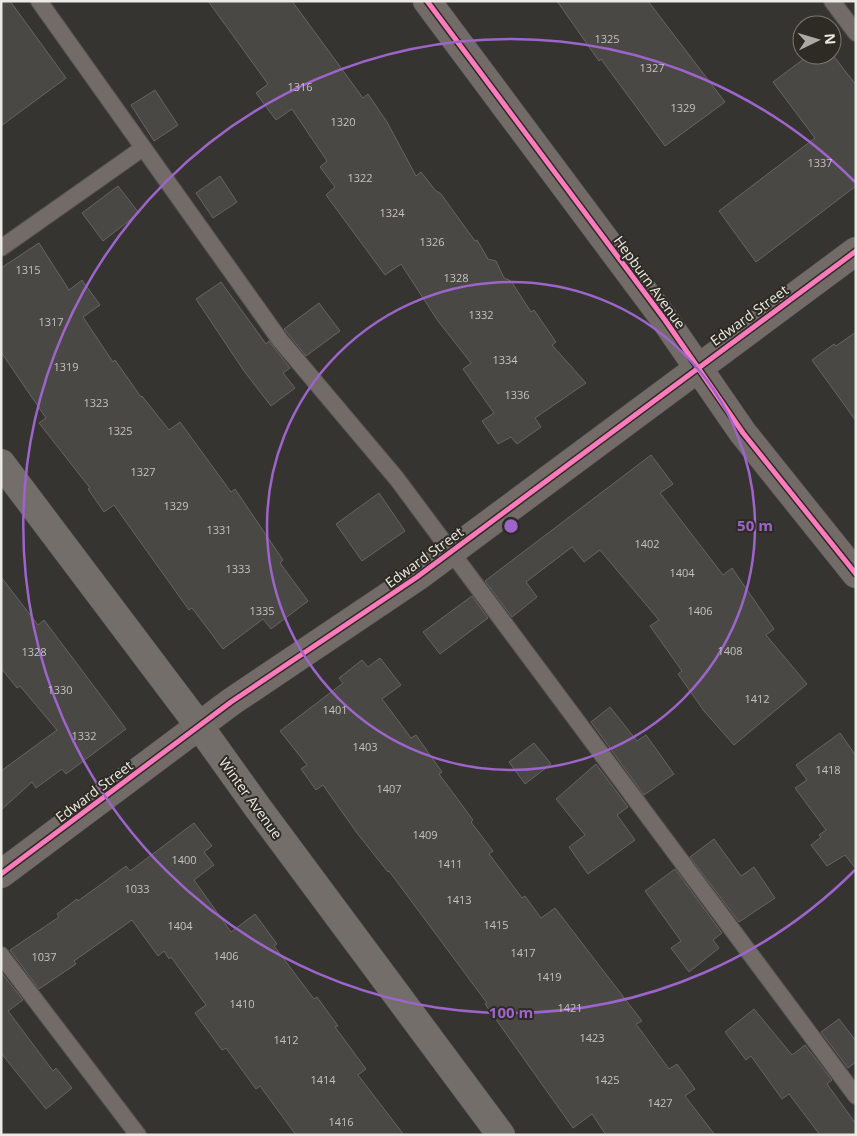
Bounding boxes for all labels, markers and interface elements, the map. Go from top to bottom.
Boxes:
north arrow [792,15,842,65]
house number: 1325 [594,31,620,46]
text: N [820,32,840,45]
house number: 1327 [639,60,665,75]
house number: 1316 [287,79,313,94]
house number: 1329 [670,100,696,115]
house number: 1320 [330,114,356,129]
house number: 1337 [807,155,833,170]
house number: 1322 [347,170,373,185]
house number: 1324 [379,205,405,220]
street label: Hepburn Avenue [610,232,690,332]
house number: 1326 [419,234,445,249]
house number: 1315 [15,262,41,277]
house number: 1328 [443,270,469,285]
street label: Edward Street [706,280,792,350]
house number: 1332 [468,307,494,322]
house number: 1317 [38,314,64,329]
house number: 1334 [492,352,518,367]
house number: 1319 [53,359,79,374]
house number: 1336 [504,387,530,402]
house number: 1323 [83,395,109,410]
house number: 1325 [107,423,133,438]
house number: 1327 [130,464,156,479]
house number: 1329 [163,498,189,513]
text: 50 m [737,515,773,535]
centre of rings [502,517,520,535]
house number: 1331 [206,522,232,537]
street label: Edward Street [381,522,467,592]
house number: 1402 [634,536,660,551]
house number: 1333 [225,561,251,576]
house number: 1404 [669,565,695,580]
house number: 1335 [249,603,275,618]
house number: 1406 [687,603,713,618]
house number: 1408 [717,643,743,658]
house number: 1328 [21,644,47,659]
house number: 1330 [47,682,73,697]
house number: 1412 [744,691,770,706]
house number: 1401 [322,702,348,717]
house number: 1332 [71,728,97,743]
house number: 1403 [352,739,378,754]
street label: Winter Avenue [215,754,287,843]
street label: Edward Street [52,756,136,826]
house number: 1418 [815,762,841,777]
house number: 1407 [376,781,402,796]
house number: 1409 [412,827,438,842]
house number: 1400 [171,852,197,867]
house number: 1411 [437,856,463,871]
house number: 1033 [124,881,150,896]
house number: 1413 [446,892,472,907]
house number: 1415 [483,917,509,932]
house number: 1404 [167,918,193,933]
house number: 1417 [510,945,536,960]
house number: 1406 [213,948,239,963]
house number: 1037 [31,949,57,964]
house number: 1419 [536,969,562,984]
house number: 1410 [229,996,255,1011]
house number: 1421 [557,1000,583,1015]
text: 100 m [489,1002,533,1022]
house number: 1423 [579,1030,605,1045]
house number: 1412 [273,1032,299,1047]
house number: 1414 [310,1072,336,1087]
house number: 1425 [594,1072,620,1087]
house number: 1427 [647,1095,673,1110]
house number: 1416 [328,1114,354,1129]

